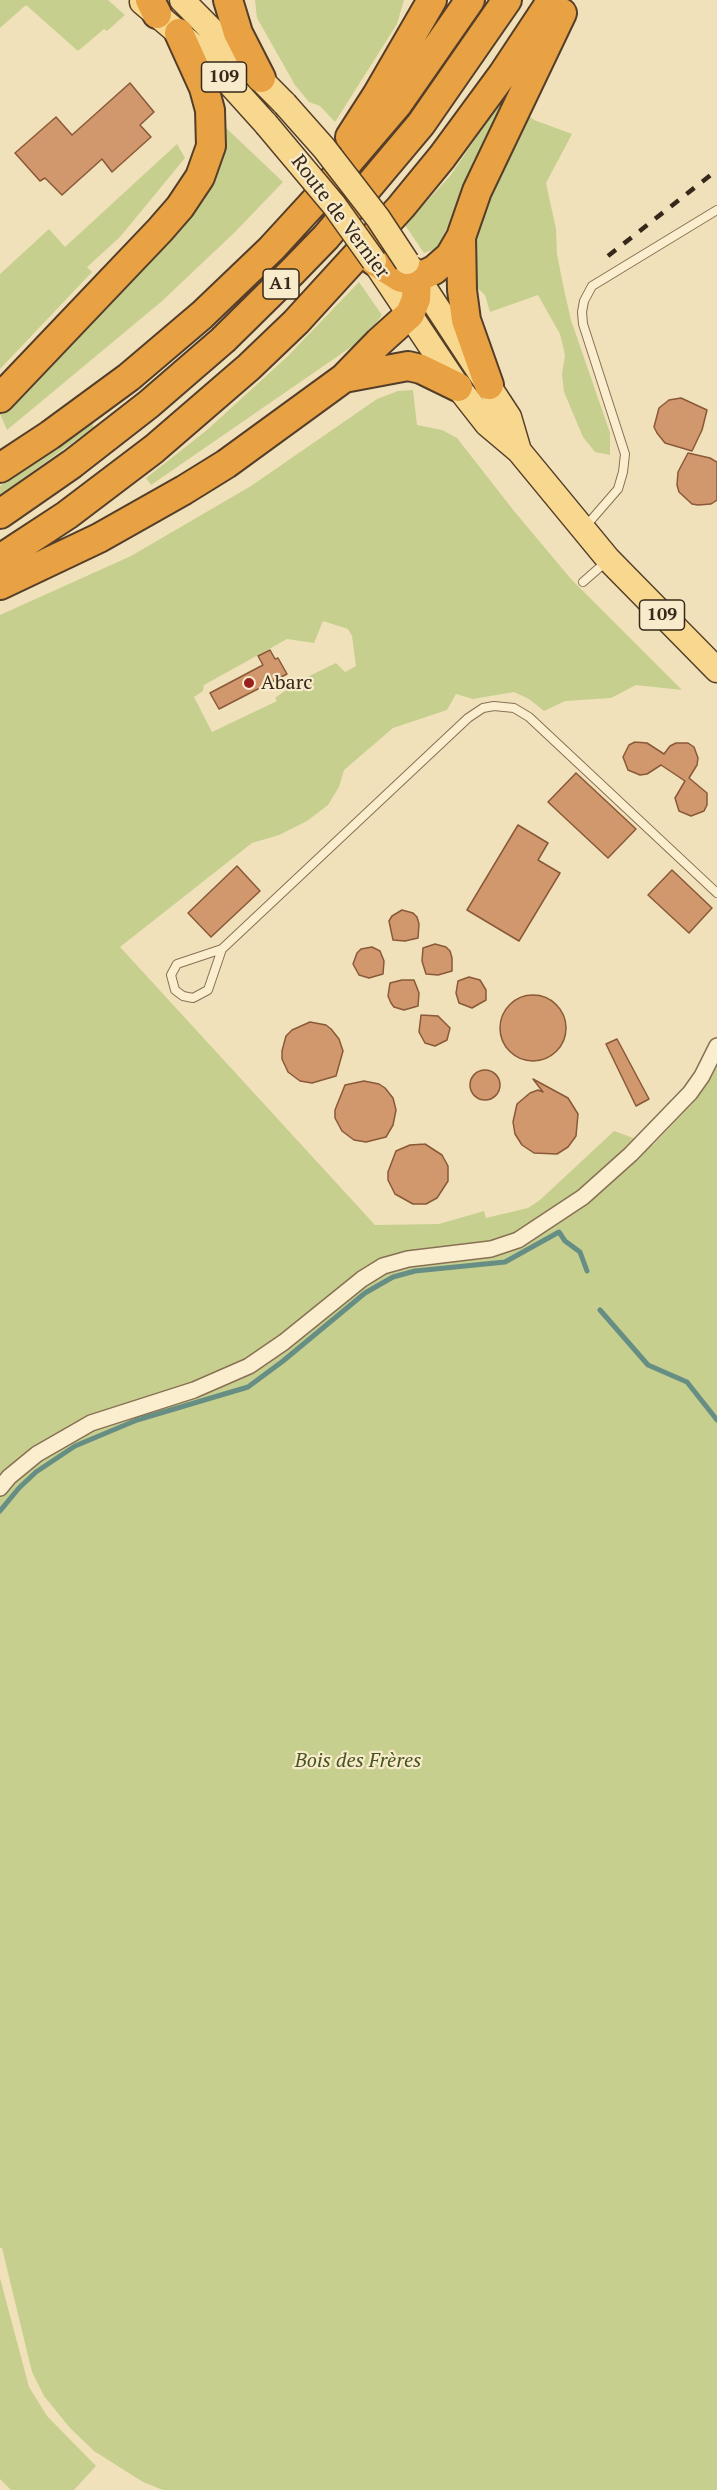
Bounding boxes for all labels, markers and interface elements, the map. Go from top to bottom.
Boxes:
road number: 109 [202,62,246,92]
street label: Route de Vernier [286,150,394,284]
road number: A1 [263,269,299,299]
road number: 109 [640,600,684,630]
place label: Abarc [261,671,313,695]
marker: Abarc [242,676,256,690]
park label: Bois des Frères [295,1749,421,1773]

